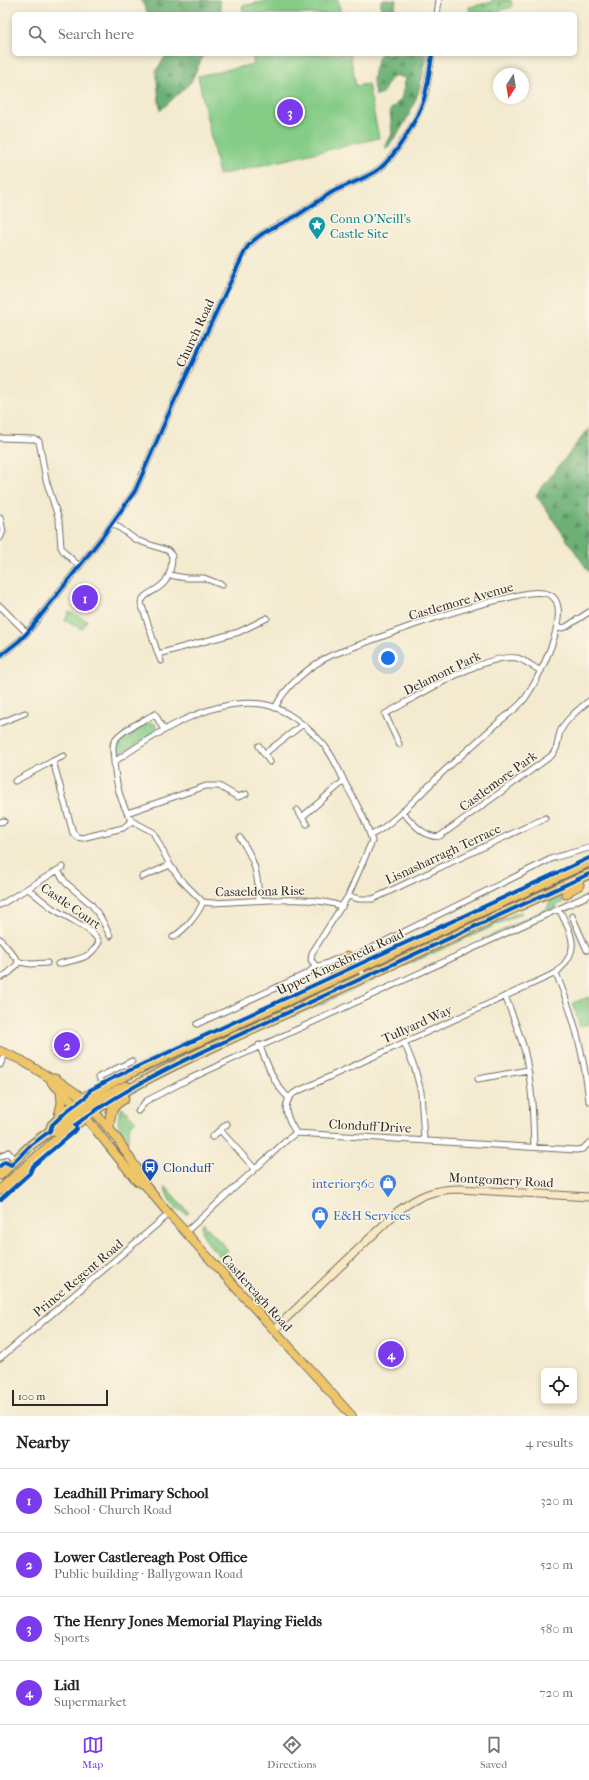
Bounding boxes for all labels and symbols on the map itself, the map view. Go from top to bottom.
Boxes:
north arrow [493,68,529,104]
pin: 3 [277,97,303,127]
place label: Conn O'Neill's Castle Site [330,211,411,241]
place icon: Conn O'Neill's Castle Site [307,215,327,240]
street label: Church Road [173,296,218,369]
street label: Castlemore Avenue [407,579,516,623]
pin: 1 [72,583,98,613]
your location [378,648,398,668]
street label: Delamont Park [401,648,483,698]
street label: Castlemore Park [456,748,540,814]
street label: Lisnasharragh Terrace [383,820,504,887]
street label: Castle Court [38,880,104,932]
street label: Casaeldona Rise [215,883,306,899]
street label: Upper Knockbreda Road [274,926,407,998]
street label: Tullyard Way [380,1001,455,1046]
pin: 2 [54,1030,80,1060]
street label: Clonduff Drive [328,1116,412,1136]
bus stop icon: Clonduff [140,1157,160,1182]
place label: Clonduff [163,1160,215,1175]
street label: Montgomery Road [448,1170,555,1190]
shop icon: interior360 [378,1173,398,1198]
place label: interior360 [312,1176,375,1191]
shop icon: E&H Services [310,1205,330,1230]
place label: E&H Services [333,1208,411,1223]
street label: Prince Regent Road [30,1235,127,1320]
street label: Castlereagh Road [219,1252,296,1335]
pin: 4 [378,1339,404,1369]
scale bar [12,1388,108,1407]

